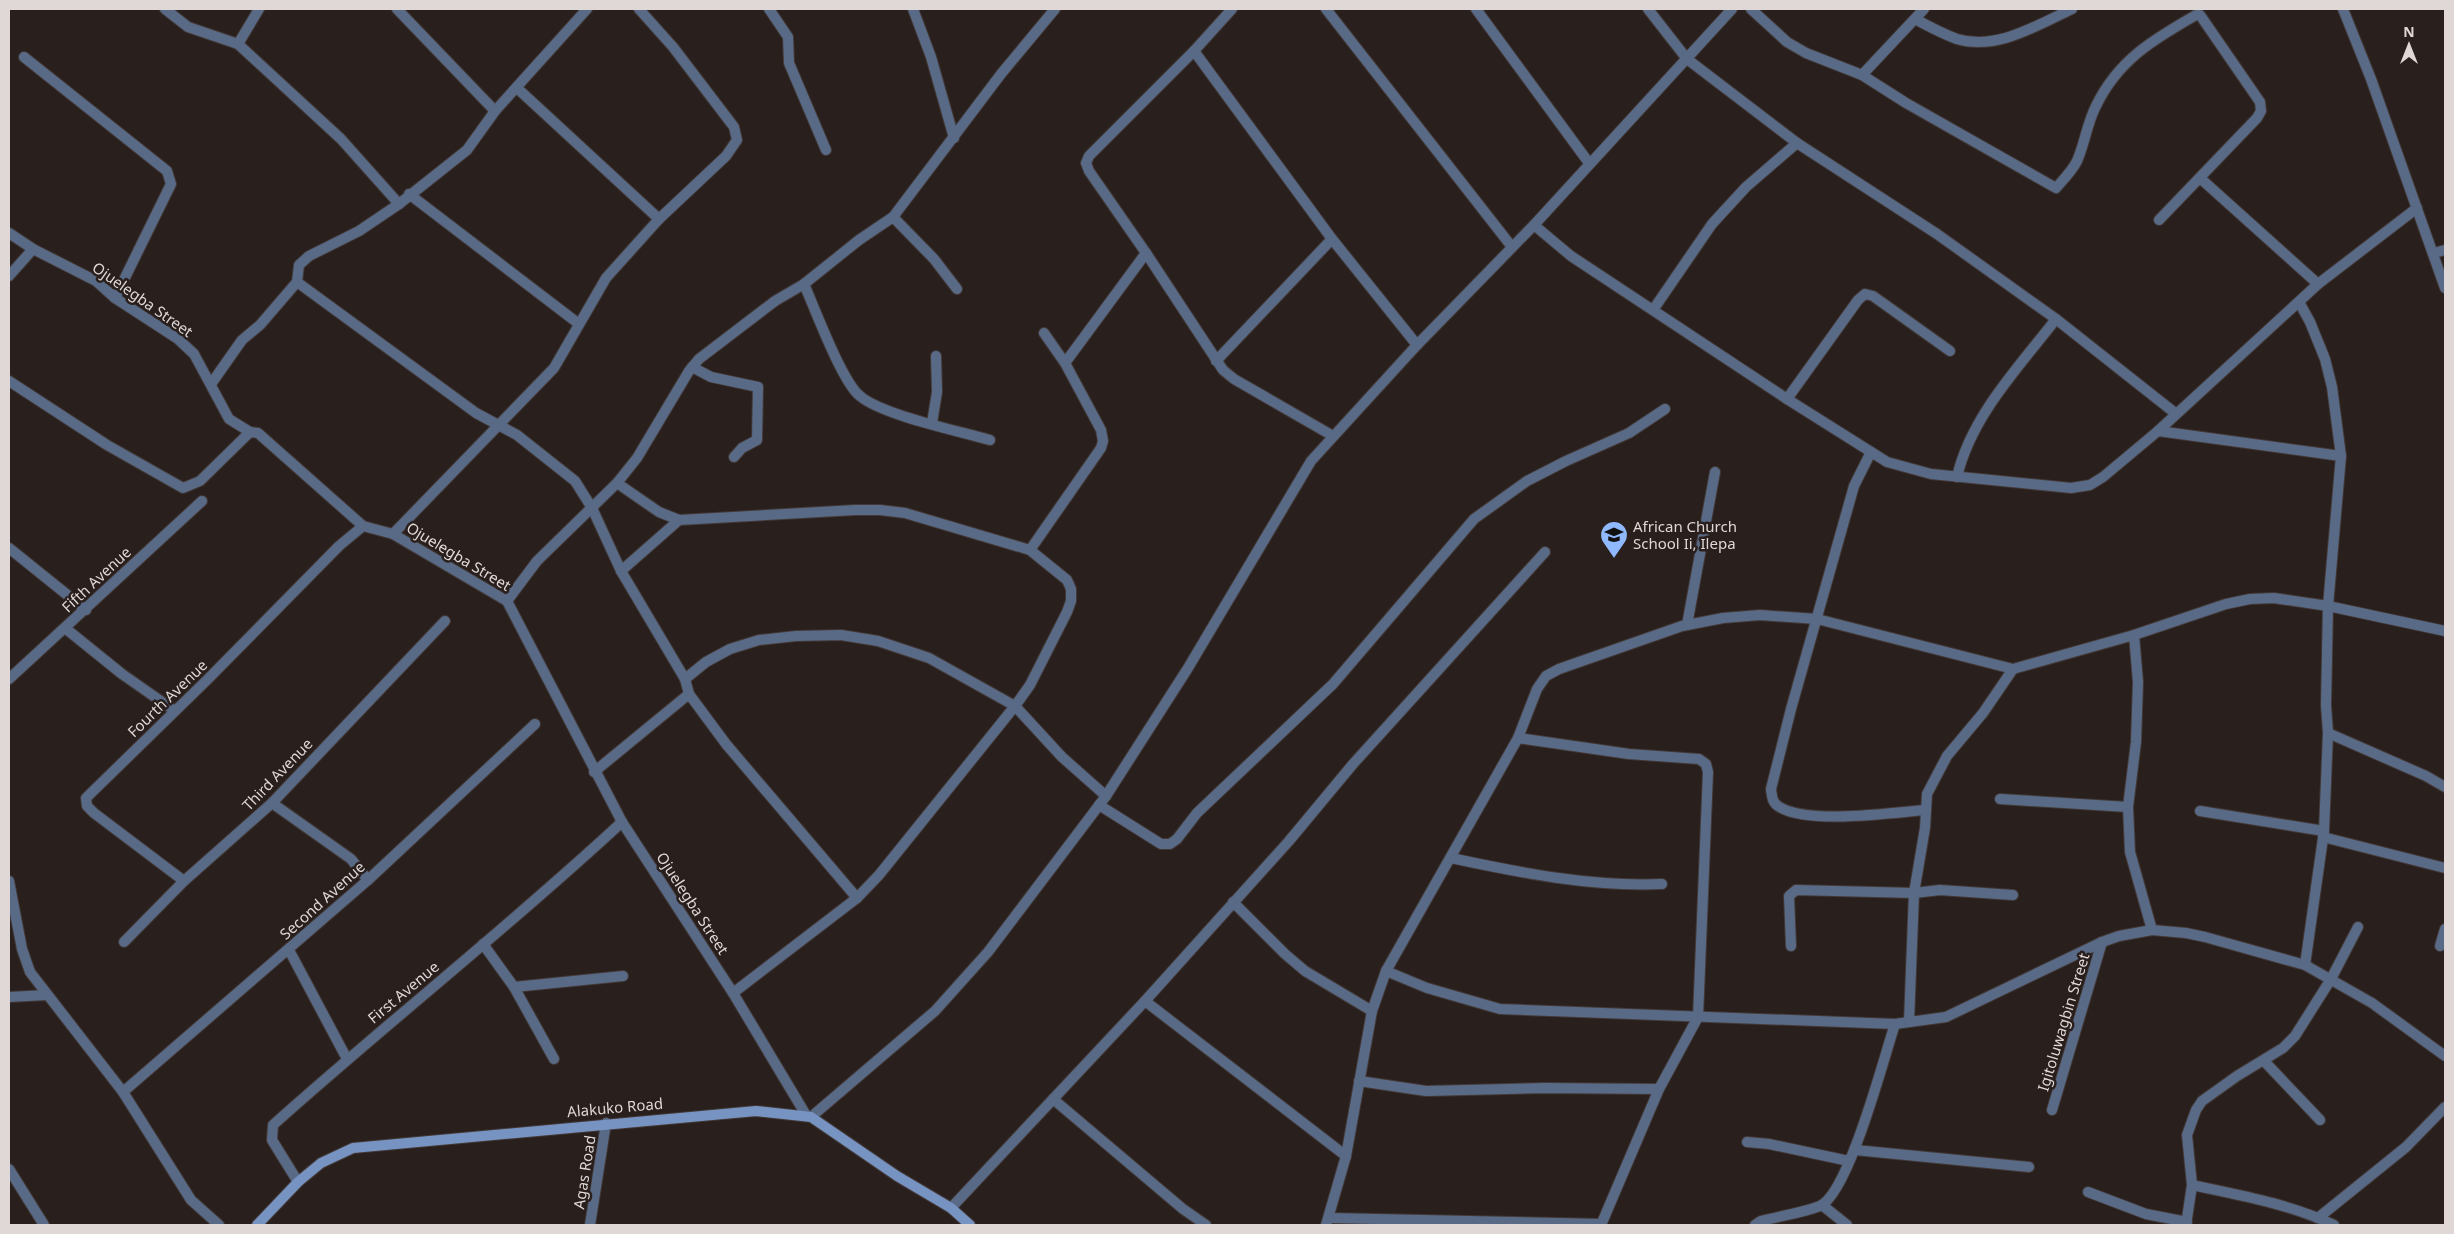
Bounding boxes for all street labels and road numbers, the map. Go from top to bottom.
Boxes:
street label: Ojuelegba Street [89,257,198,341]
street label: Ojuelegba Street [403,517,515,595]
street label: Fifth Avenue [57,542,135,616]
street label: Fourth Avenue [123,655,211,741]
street label: Third Avenue [237,734,317,814]
street label: Ojuelegba Street [652,848,734,959]
street label: Second Avenue [275,856,369,944]
street label: Igitoluwagbin Street [2032,950,2094,1093]
street label: First Avenue [363,956,443,1028]
street label: Alakuko Road [566,1093,664,1121]
street label: Agas Road [568,1134,600,1210]

